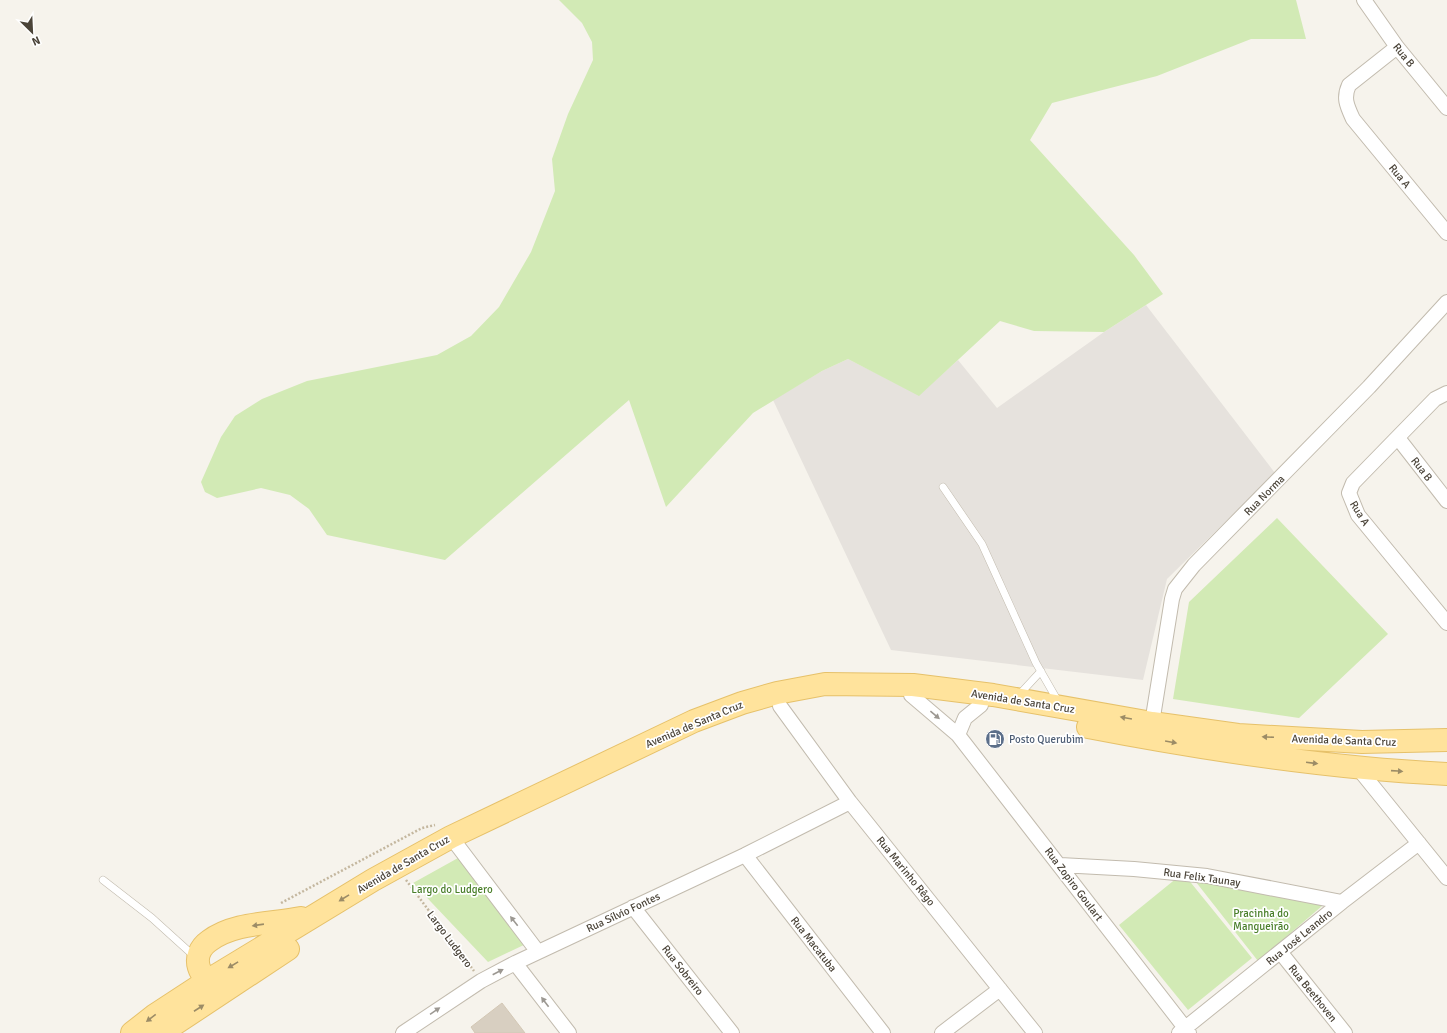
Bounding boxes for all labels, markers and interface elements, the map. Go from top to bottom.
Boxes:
north arrow [12,12,52,52]
text: N [30,33,42,48]
street label: Rua B [1390,41,1417,70]
street label: Rua A [1386,162,1413,191]
street label: Rua B [1408,455,1435,484]
street label: Rua Norma [1241,472,1288,518]
street label: Rua A [1347,498,1372,528]
street label: Avenida de Santa Cruz [970,687,1076,716]
street label: Avenida de Santa Cruz [643,698,745,751]
one-way arrow [930,710,940,719]
one-way arrow [1119,715,1132,721]
fuel station icon: Posto Querubim [984,728,1006,750]
street label: Avenida de Santa Cruz [1291,732,1397,749]
place label: Posto Querubim [1009,733,1084,746]
one-way arrow [1261,734,1274,740]
one-way arrow [1165,739,1177,745]
one-way arrow [1306,759,1318,766]
one-way arrow [1391,768,1403,775]
street label: Avenida de Santa Cruz [355,833,452,896]
street label: Rua Marinho Rêgo [874,834,938,909]
street label: Rua Zopiro Goulart [1042,845,1106,924]
street label: Rua Felix Taunay [1163,866,1242,889]
park label: Largo do Ludgero [411,883,493,896]
street label: Rua Sílvio Fontes [584,890,662,935]
one-way arrow [338,894,350,901]
street label: Rua José Leandro [1263,906,1335,968]
park label: Pracinha do Mangueirão [1233,907,1289,933]
street label: Largo Ludgero [424,909,475,970]
street label: Rua Macatuba [788,914,840,975]
one-way arrow [510,915,518,926]
one-way arrow [252,922,264,928]
street label: Rua Sobreiro [659,943,706,998]
one-way arrow [227,962,239,969]
street label: Rua Beethoven [1286,962,1340,1025]
one-way arrow [492,969,504,975]
one-way arrow [541,997,549,1008]
one-way arrow [194,1004,205,1012]
one-way arrow [429,1008,441,1015]
one-way arrow [145,1014,156,1022]

